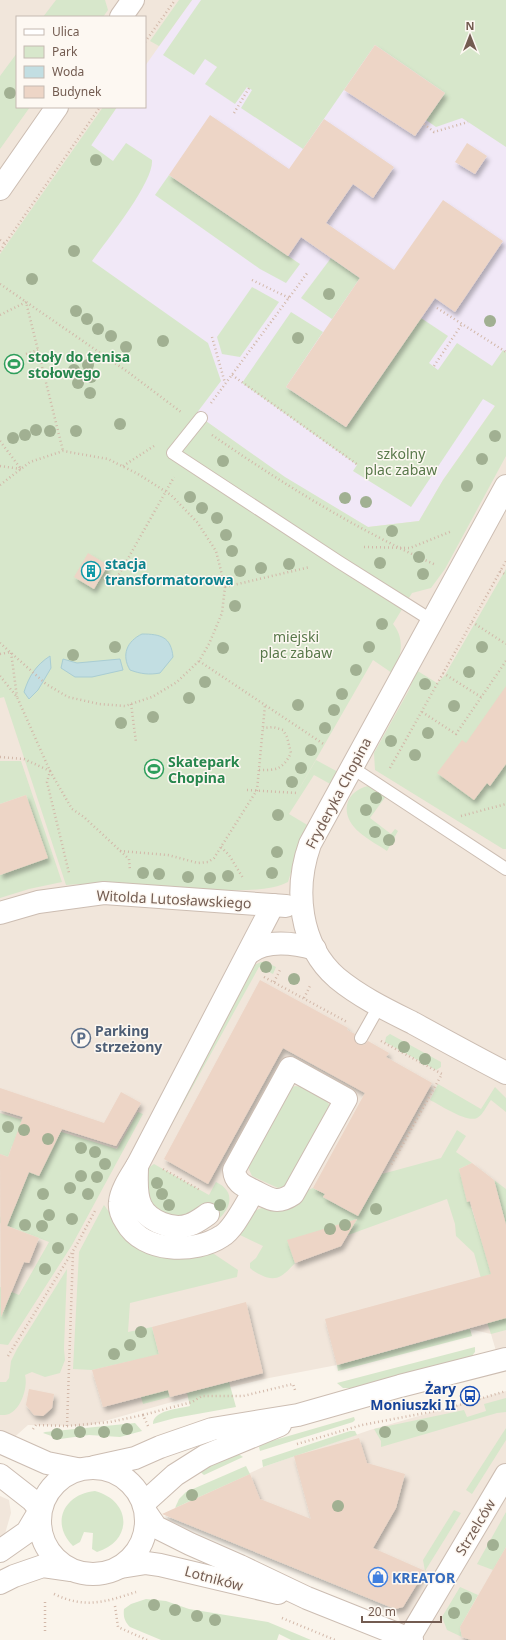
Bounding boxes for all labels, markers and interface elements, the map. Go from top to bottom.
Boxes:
legend [16,16,146,108]
north arrow [450,16,490,56]
text: N [466,18,474,33]
text: Ulica [52,23,79,40]
text: Park [52,43,78,60]
text: Woda [52,63,84,80]
text: Budynek [52,83,102,100]
place label: stoły do tenisa stołowego [28,347,130,382]
sports icon: stoły do tenisa stołowego [3,353,25,375]
park label: szkolny plac zabaw [365,444,437,479]
place label: stacja transformatorowa [105,554,234,589]
building icon: stacja transformatorowa [80,560,102,582]
park label: miejski plac zabaw [260,627,332,662]
street label: Fryderyka Chopina [301,734,375,852]
place label: Skatepark Chopina [168,752,240,787]
sports icon: Skatepark Chopina [143,758,165,780]
street label: Witolda Lutosławskiego [96,885,252,913]
place label: Parking strzeżony [95,1021,162,1056]
parking icon: Parking strzeżony [70,1027,92,1049]
place label: Żary Moniuszki II [370,1379,456,1414]
bus stop icon: Żary Moniuszki II [459,1385,481,1407]
street label: Strzelców [451,1495,499,1559]
street label: Lotników [183,1561,245,1595]
shop icon: KREATOR [367,1566,389,1588]
place label: KREATOR [392,1568,456,1587]
scale bar [362,1598,441,1624]
text: 20 m [368,1603,396,1620]

